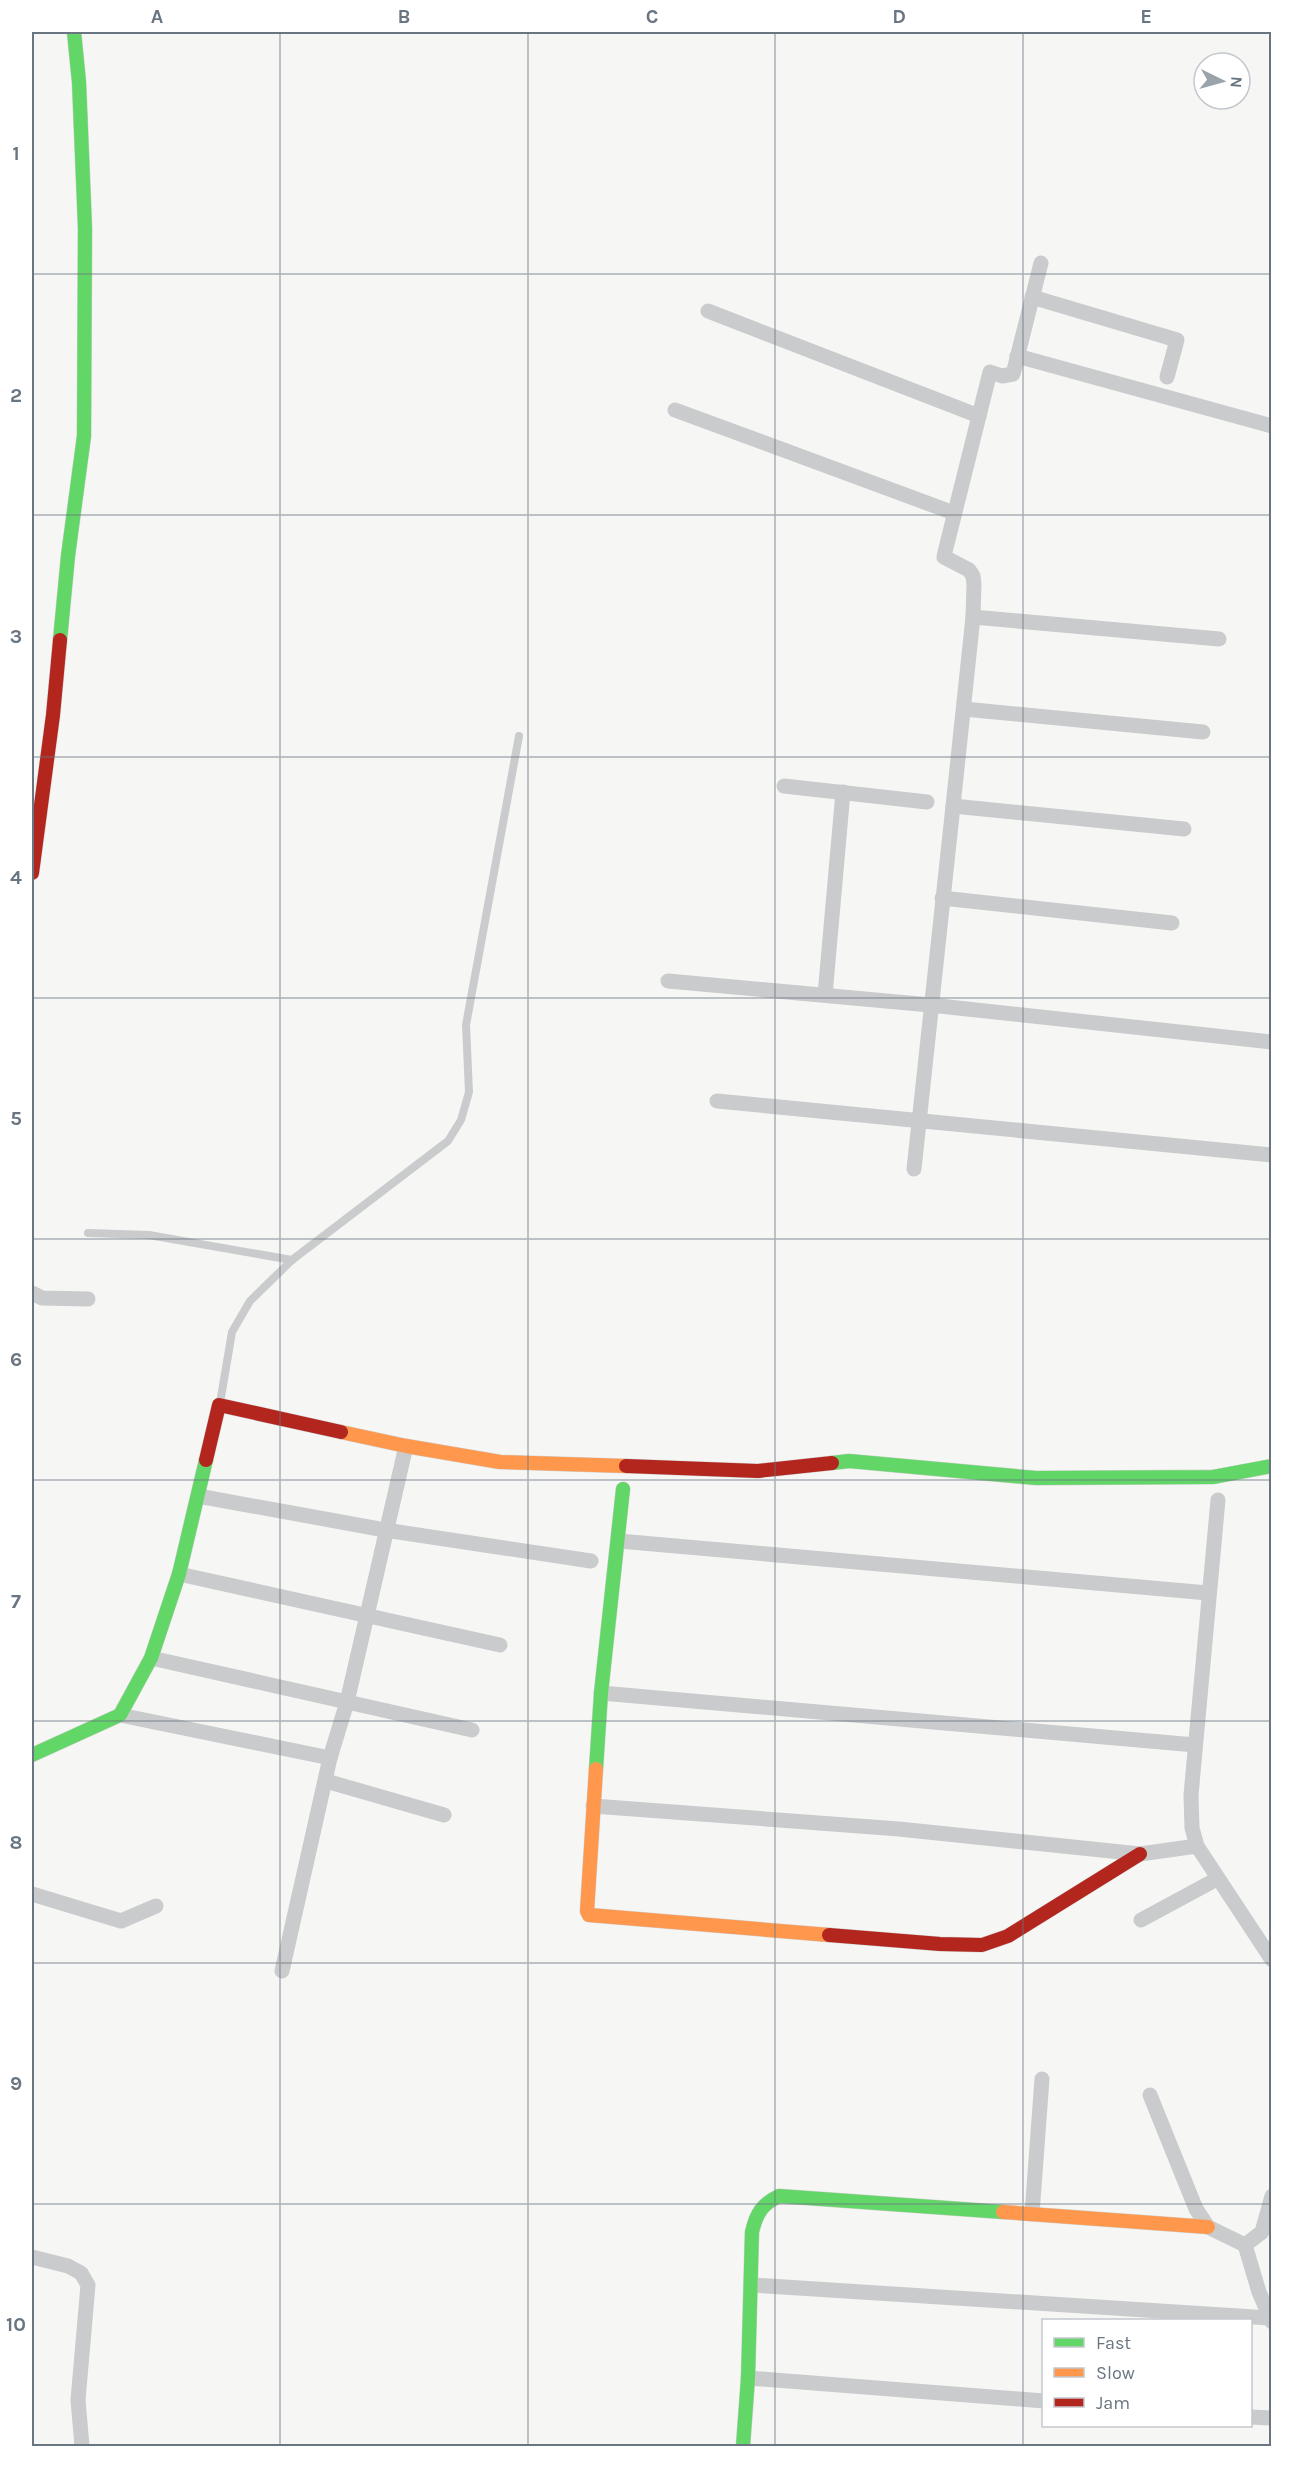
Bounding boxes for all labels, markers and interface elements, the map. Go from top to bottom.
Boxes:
text: A [151,5,164,28]
text: B [398,5,410,28]
text: C [646,5,658,28]
text: D [892,5,906,28]
text: E [1140,5,1152,28]
north arrow [1192,51,1252,111]
text: N [1226,76,1246,89]
text: 1 [12,142,20,165]
text: 2 [10,384,22,407]
text: 3 [10,625,22,648]
text: 4 [10,866,22,889]
text: 5 [10,1107,22,1130]
text: 6 [10,1348,22,1371]
text: 7 [11,1590,21,1613]
text: 8 [10,1831,22,1854]
text: 9 [10,2072,22,2095]
text: 10 [6,2313,26,2336]
legend [1042,2319,1252,2427]
text: Fast [1096,2332,1131,2354]
text: Slow [1096,2362,1135,2384]
text: Jam [1096,2392,1130,2414]

